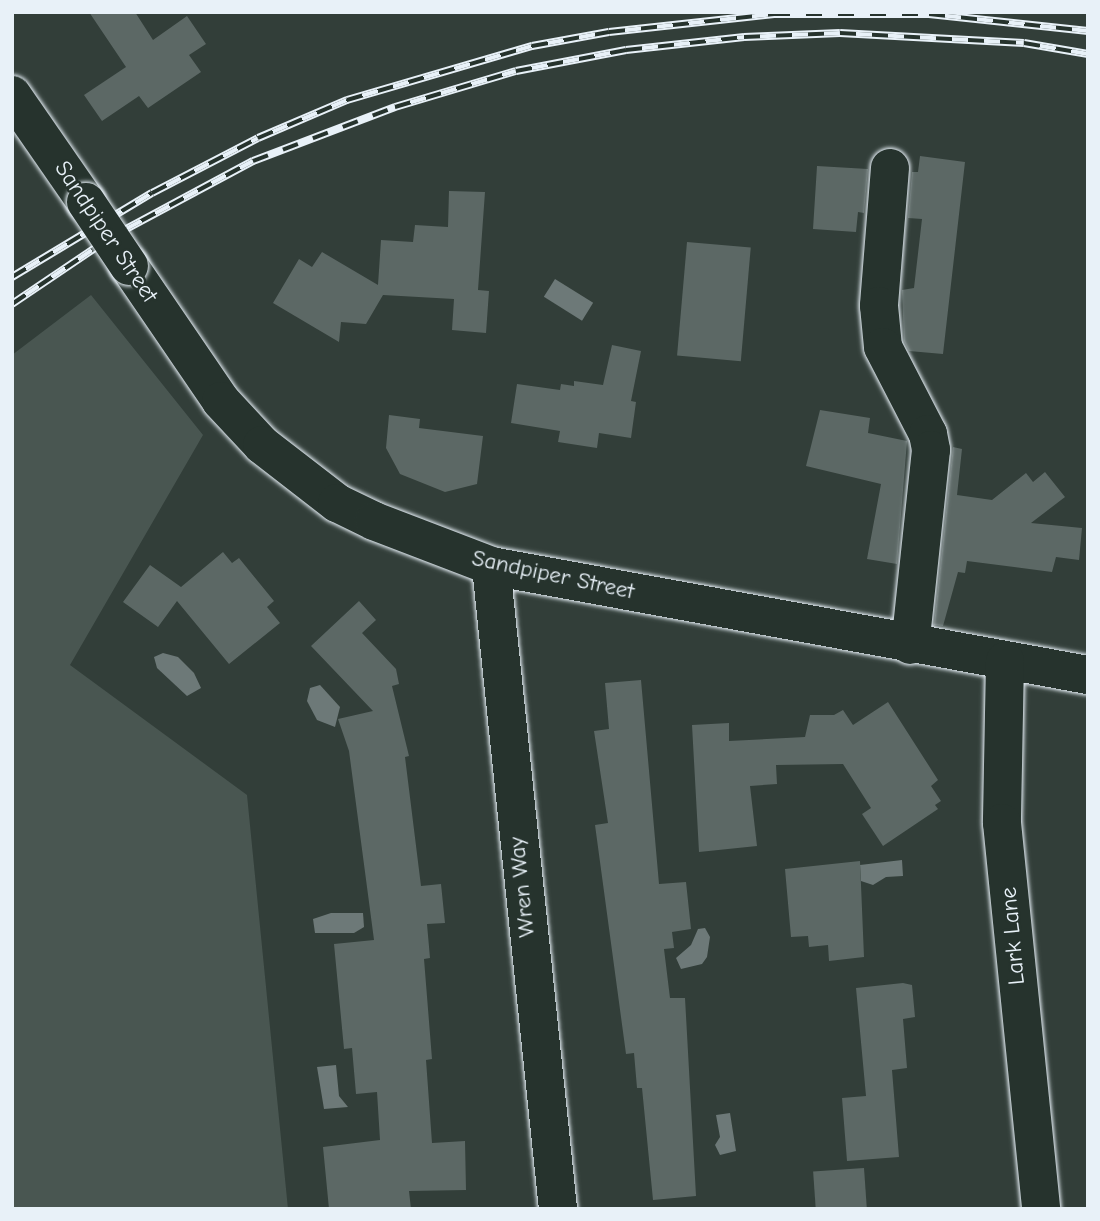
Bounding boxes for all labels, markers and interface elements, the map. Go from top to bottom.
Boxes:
street label: Sandpiper Street [48,156,164,308]
street label: Sandpiper Street [469,544,637,606]
street label: Wren Way [503,835,541,939]
street label: Lark Lane [995,886,1031,986]

